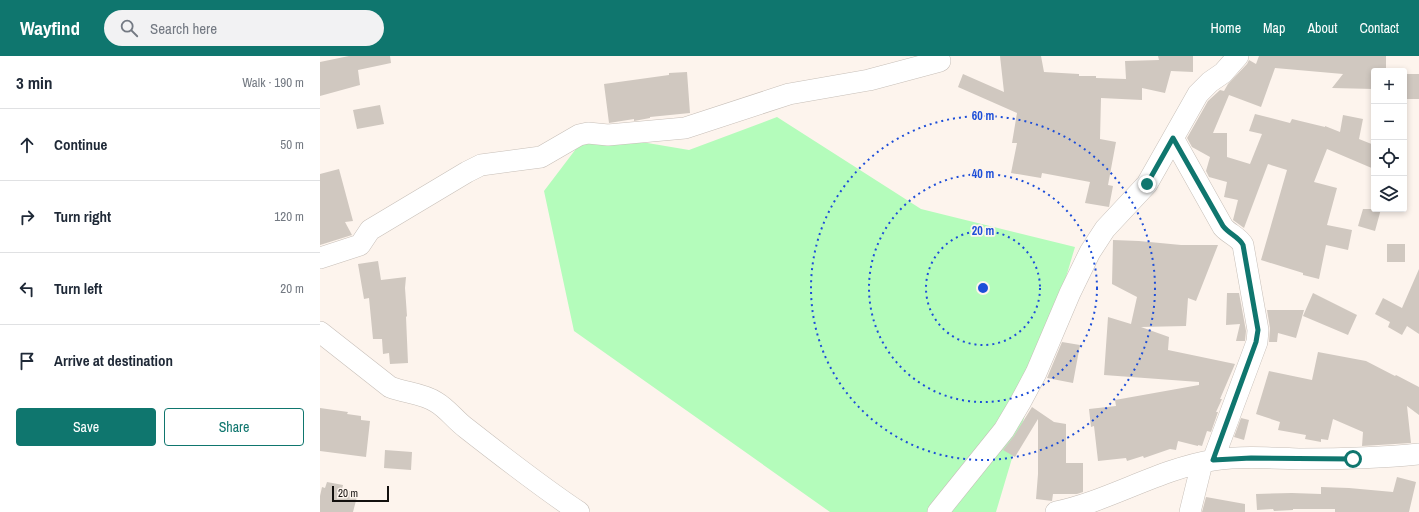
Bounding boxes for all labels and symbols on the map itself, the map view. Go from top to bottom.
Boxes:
text: 60 m [972,108,994,124]
text: 40 m [972,166,994,182]
route end [1138,175,1156,193]
text: 20 m [972,223,994,239]
centre of rings [976,281,990,295]
route start [1344,450,1362,468]
scale bar [332,484,389,503]

